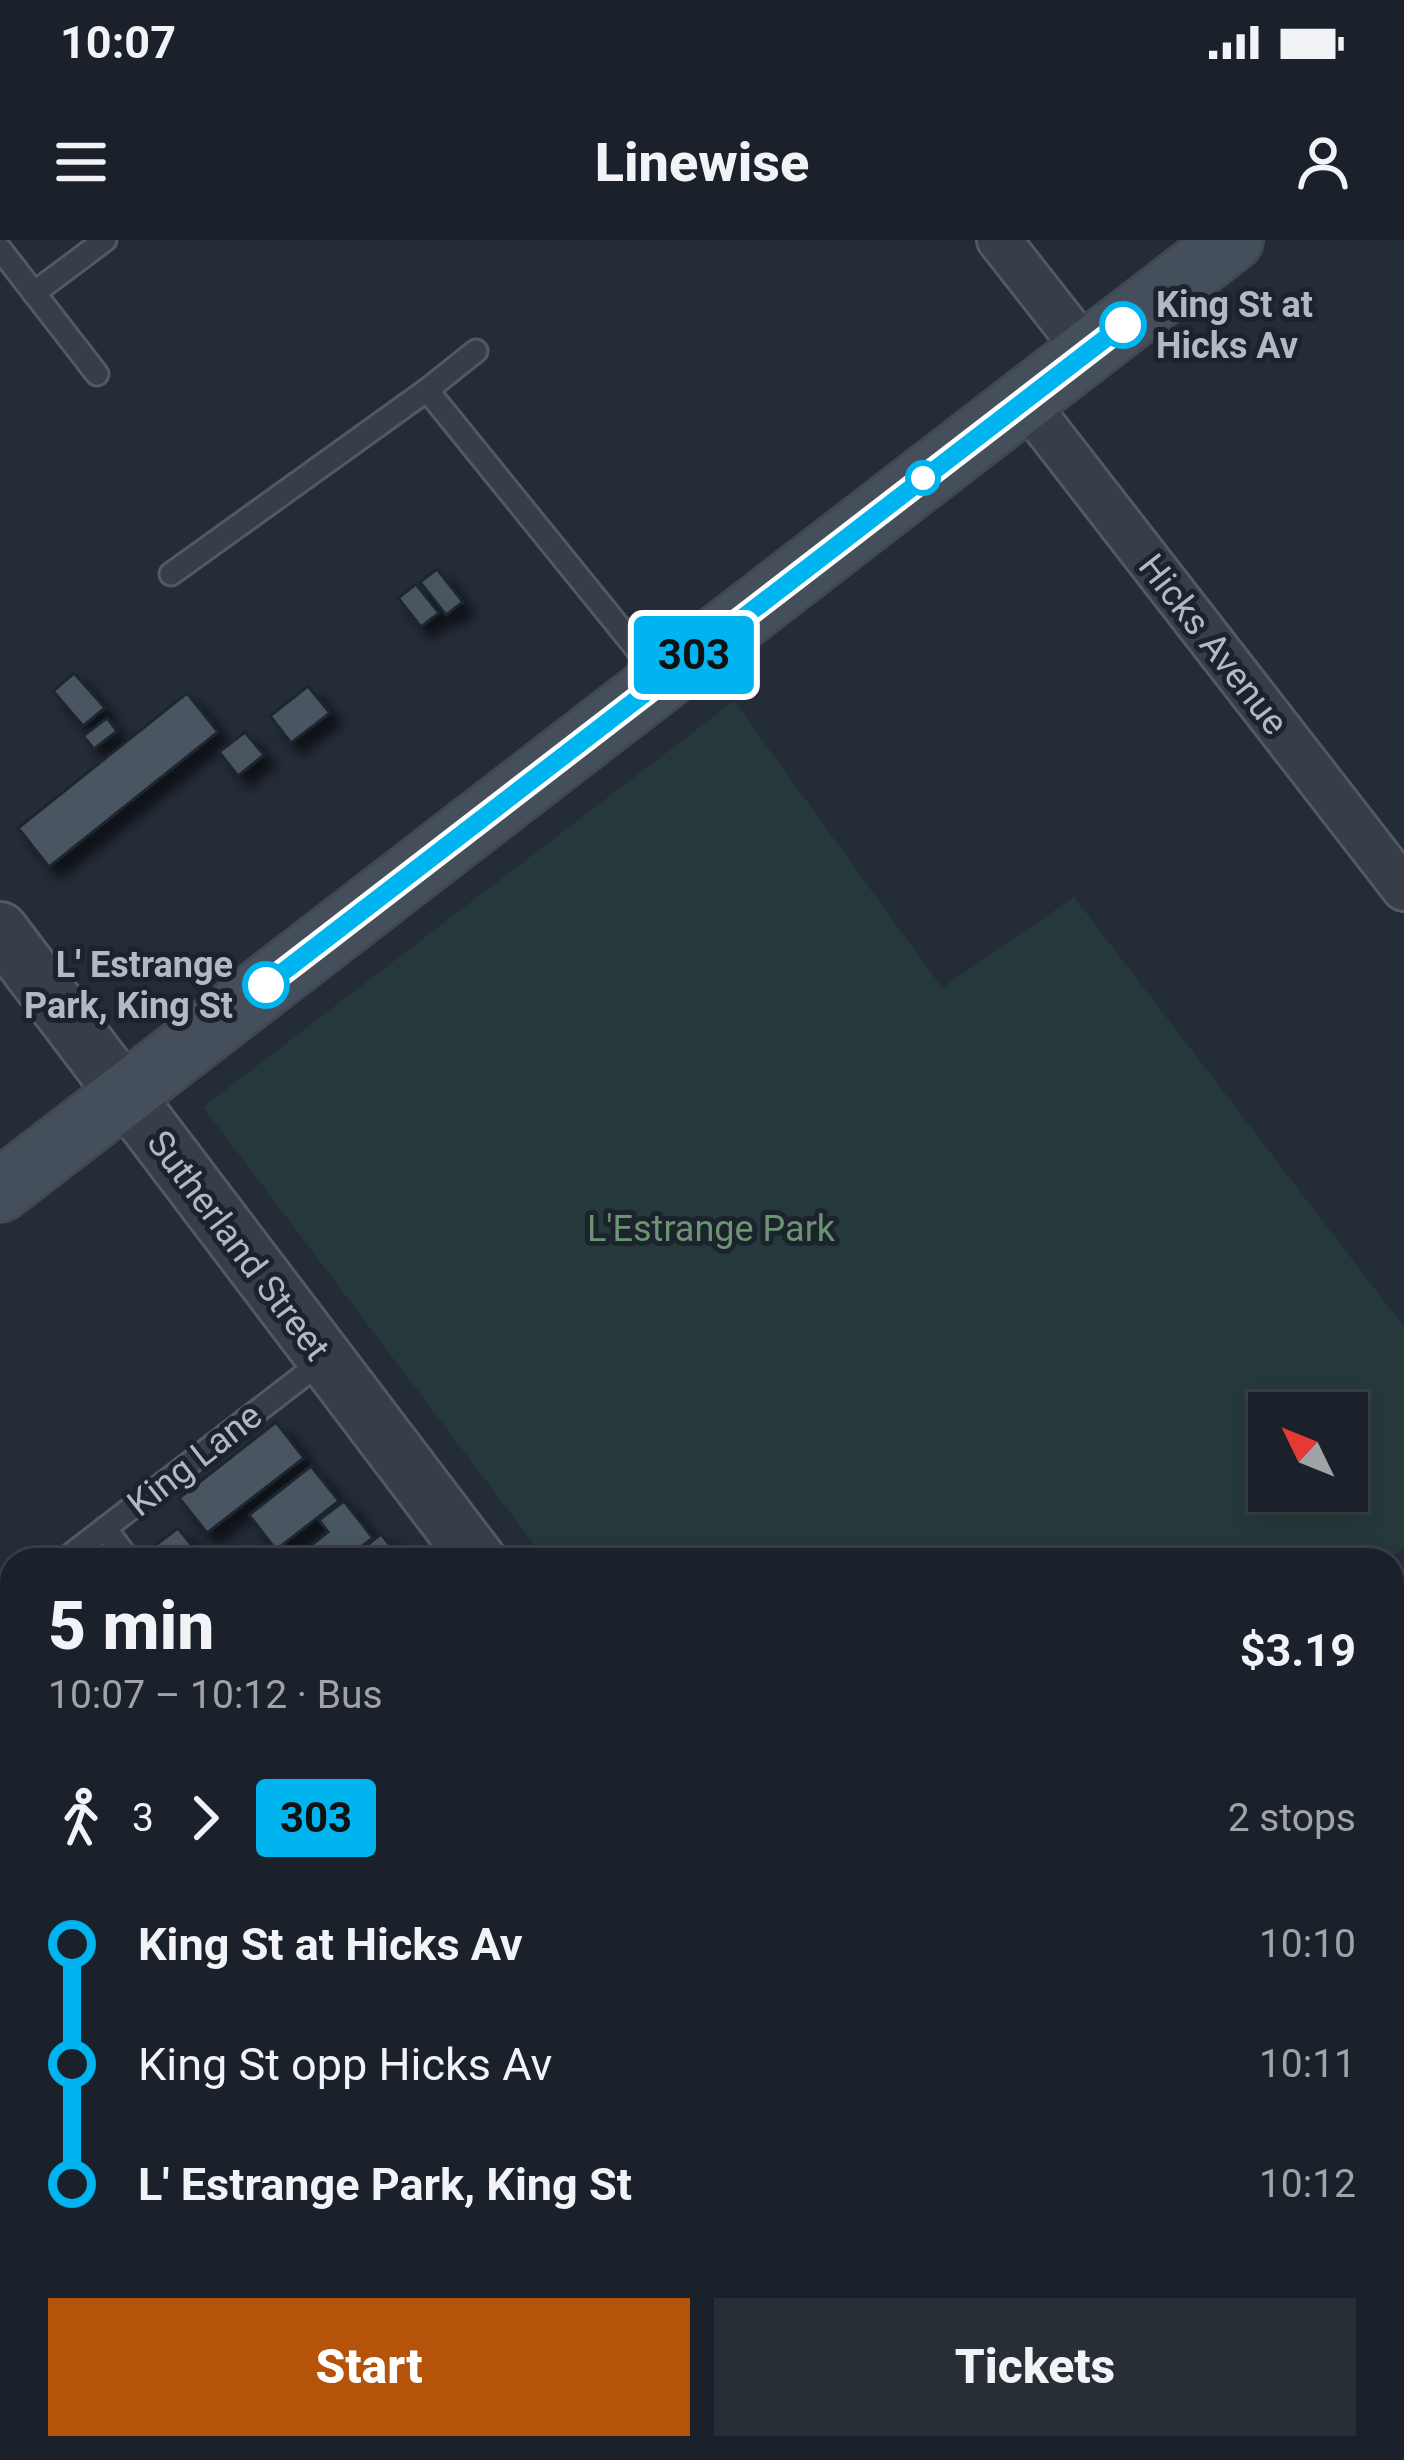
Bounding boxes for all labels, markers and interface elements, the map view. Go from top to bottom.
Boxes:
text: 10:07 [60,16,176,69]
icon: menu [48,129,114,195]
icon: person [1290,129,1356,195]
text: Linewise [595,131,809,194]
place label: King St at Hicks Av [1156,284,1313,367]
marker: King St at Hicks Av [1101,303,1145,347]
unlabelled marker [907,462,939,494]
street label: Hicks Avenue [1130,546,1296,743]
line badge: 303 [625,616,763,694]
text: 303 [658,630,730,679]
place label: L' Estrange Park, King St [24,944,233,1027]
marker: L' Estrange Park, King St [244,963,288,1007]
street label: Sutherland Street [138,1123,338,1369]
park label: L'Estrange Park [587,1208,836,1250]
north arrow [1248,1392,1368,1512]
map controls [1248,1392,1368,1512]
street label: King Lane [119,1395,270,1525]
text: 5 min [48,1588,214,1665]
text: $3.19 [1240,1624,1356,1677]
text: 10:07 – 10:12 · Bus [48,1672,383,1718]
icon: walk [48,1785,114,1851]
icon: forward [172,1785,238,1851]
text: 303 [280,1793,352,1842]
text: 3 [132,1795,154,1841]
text: 2 stops [1228,1795,1356,1841]
text: King St at Hicks Av [138,1918,523,1971]
text: 10:10 [1259,1921,1356,1967]
text: King St opp Hicks Av [138,2038,552,2091]
text: 10:11 [1259,2041,1356,2087]
text: L' Estrange Park, King St [138,2158,632,2211]
text: 10:12 [1259,2161,1356,2207]
button: Start [48,2298,690,2436]
button: Tickets [714,2298,1356,2436]

